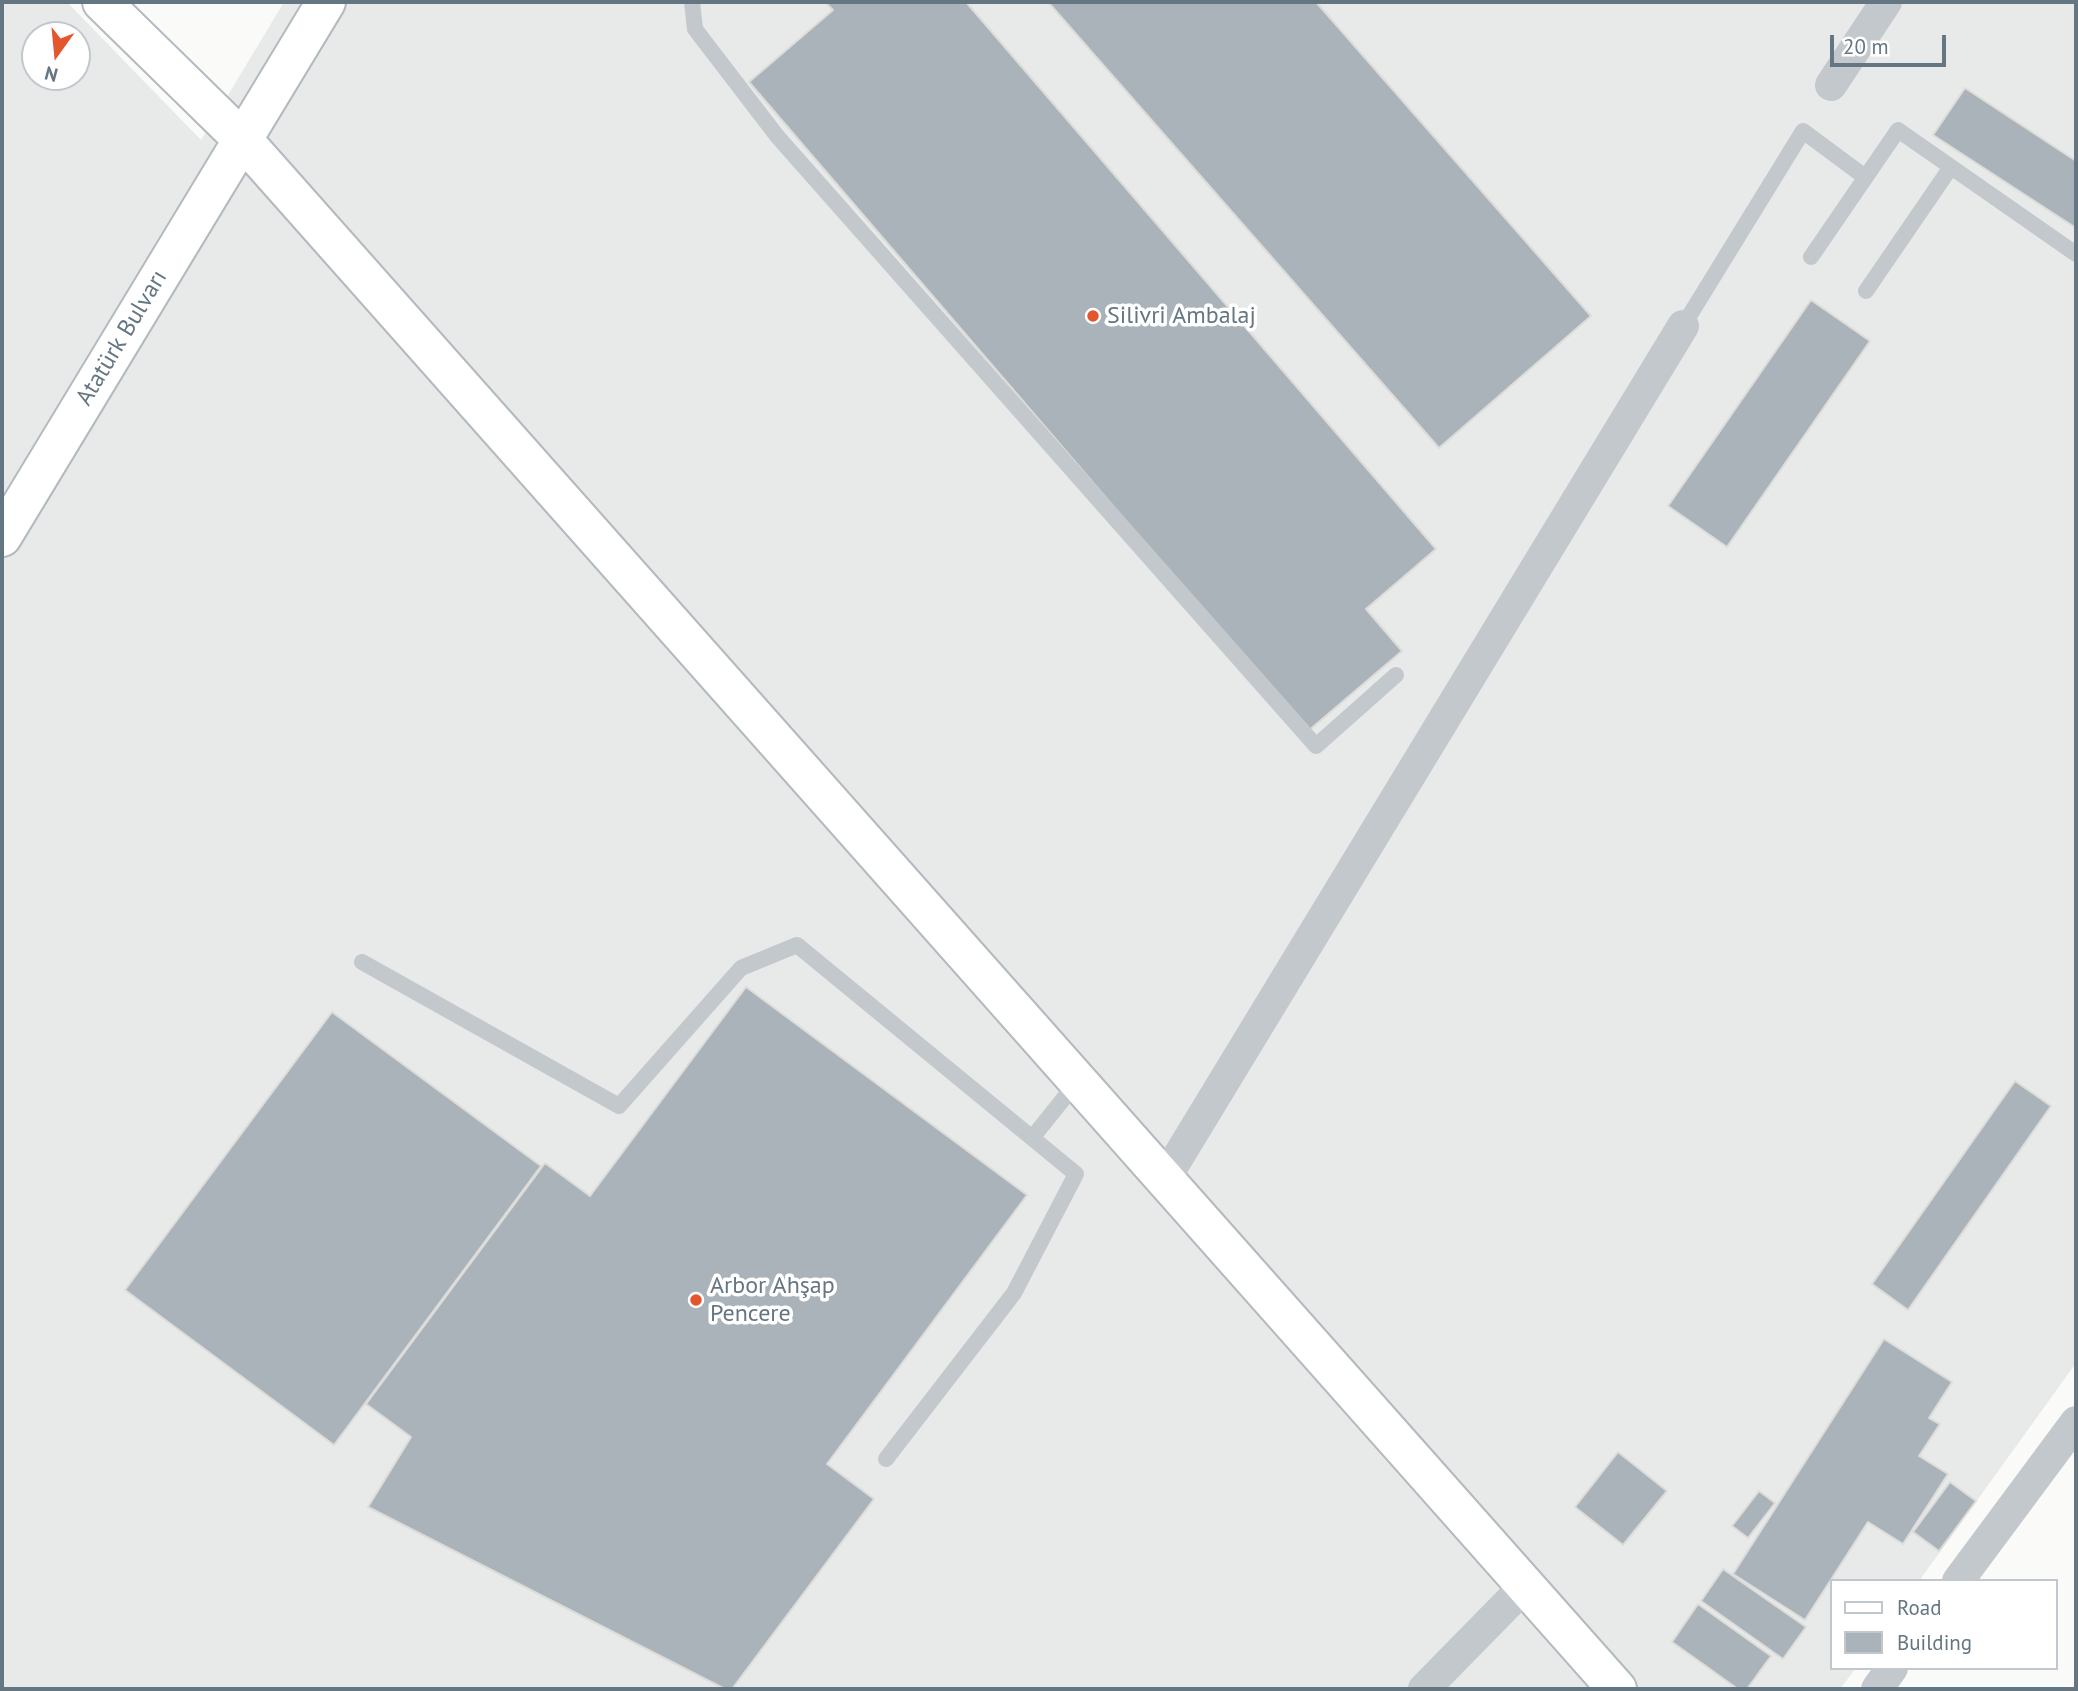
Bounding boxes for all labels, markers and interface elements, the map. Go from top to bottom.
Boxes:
north arrow [21,21,91,91]
scale bar [1833,21,1948,65]
text: 20 m [1843,33,1889,60]
text: N [42,61,60,88]
street label: Atatürk Bulvarı [70,265,174,411]
place label: Silivri Ambalaj [1107,302,1256,330]
marker: Silivri Ambalaj [1085,308,1101,324]
place label: Arbor Ahşap Pencere [710,1272,835,1328]
marker: Arbor Ahşap Pencere [688,1292,704,1308]
legend [1829,1579,2057,1670]
text: Road [1897,1594,1941,1621]
text: Building [1897,1629,1972,1656]

